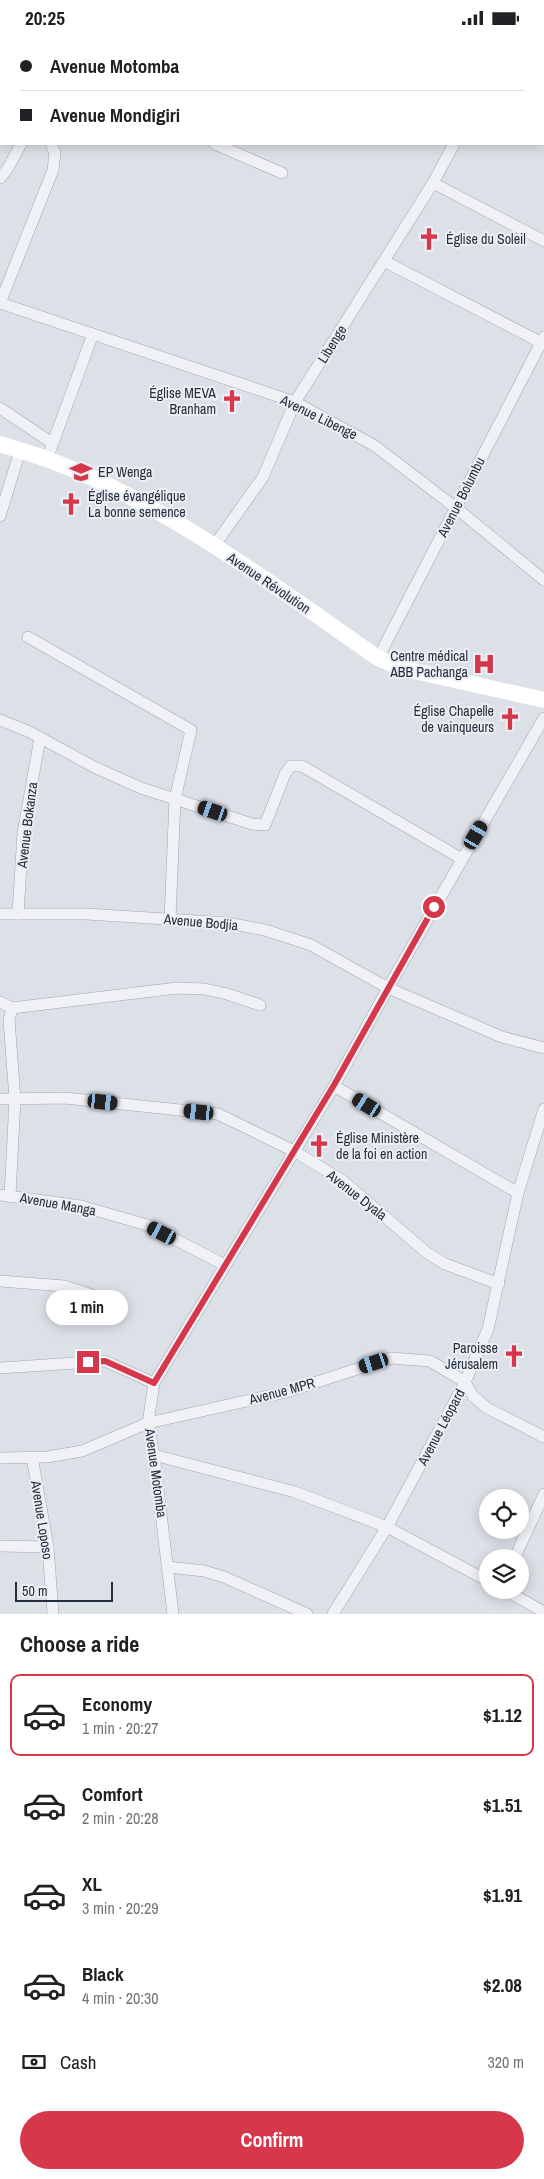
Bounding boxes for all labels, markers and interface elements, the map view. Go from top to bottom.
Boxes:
text: 20:25 [25,5,65,31]
text: Avenue Motomba [50,53,179,79]
text: Avenue Mondigiri [50,102,180,128]
church icon: Église du Soleil [416,226,442,252]
place label: Église du Soleil [446,230,526,248]
street label: Libenge [313,322,351,366]
place label: Église MEVA Branham [149,384,216,418]
church icon: Église MEVA Branham [219,388,245,414]
street label: Avenue Libenge [277,390,360,443]
street label: Avenue Bolumbu [433,454,489,541]
school or university icon: EP Wenga [68,459,94,485]
place label: EP Wenga [98,463,153,481]
place label: Église évangélique La bonne semence [88,487,186,521]
church icon: Église évangélique La bonne semence [58,491,84,517]
street label: Avenue Révolution [223,548,314,618]
place label: Centre médical ABB Pachanga [389,647,469,681]
hospital icon: Centre médical ABB Pachanga [471,651,497,677]
place label: Église Chapelle de vainqueurs [414,702,494,736]
church icon: Église Chapelle de vainqueurs [497,706,523,732]
street label: Avenue Bokanza [13,780,41,870]
car [196,799,229,823]
car [462,818,489,852]
route start [423,896,445,918]
street label: Avenue Bodjia [162,910,239,934]
car [350,1091,383,1119]
car [87,1093,118,1111]
car [183,1103,214,1121]
place label: Église Ministère de la foi en action [336,1129,427,1163]
church icon: Église Ministère de la foi en action [306,1133,332,1159]
street label: Avenue Dyala [323,1165,391,1224]
street label: Avenue Manga [18,1188,98,1220]
car [145,1220,178,1246]
callout: 1 min [47,1289,129,1325]
text: 1 min [70,1296,104,1318]
place label: Paroisse Jérusalem [445,1339,498,1373]
church icon: Paroisse Jérusalem [501,1343,527,1369]
route end [77,1351,99,1373]
car [357,1351,390,1375]
street label: Avenue MPR [246,1374,317,1409]
street label: Avenue Léopard [413,1386,469,1469]
street label: Avenue Motomba [141,1426,171,1519]
street label: Avenue Loposo [27,1478,57,1561]
map controls [479,1489,529,1599]
button: locate [479,1489,529,1539]
button: layers [479,1549,529,1599]
scale bar [15,1579,112,1602]
text: 50 m [22,1582,48,1600]
text: Choose a ride [20,1629,139,1659]
text: Economy [82,1691,152,1717]
icon: car [22,1693,67,1738]
text: $1.12 [483,1702,522,1728]
text: 1 min · 20:27 [82,1717,159,1739]
text: Comfort [82,1781,143,1807]
icon: car [22,1783,67,1828]
text: $1.51 [483,1792,522,1818]
text: 2 min · 20:28 [82,1807,159,1829]
text: XL [82,1871,102,1897]
icon: car [22,1873,67,1918]
text: $1.91 [483,1882,522,1908]
text: 3 min · 20:29 [82,1897,159,1919]
text: Black [82,1961,124,1987]
icon: car [22,1963,67,2008]
text: $2.08 [483,1972,522,1998]
text: 4 min · 20:30 [82,1987,159,2009]
icon: cash [20,2048,48,2076]
text: Cash [60,2049,96,2075]
text: 320 m [488,2051,524,2073]
button: Confirm [20,2111,524,2169]

